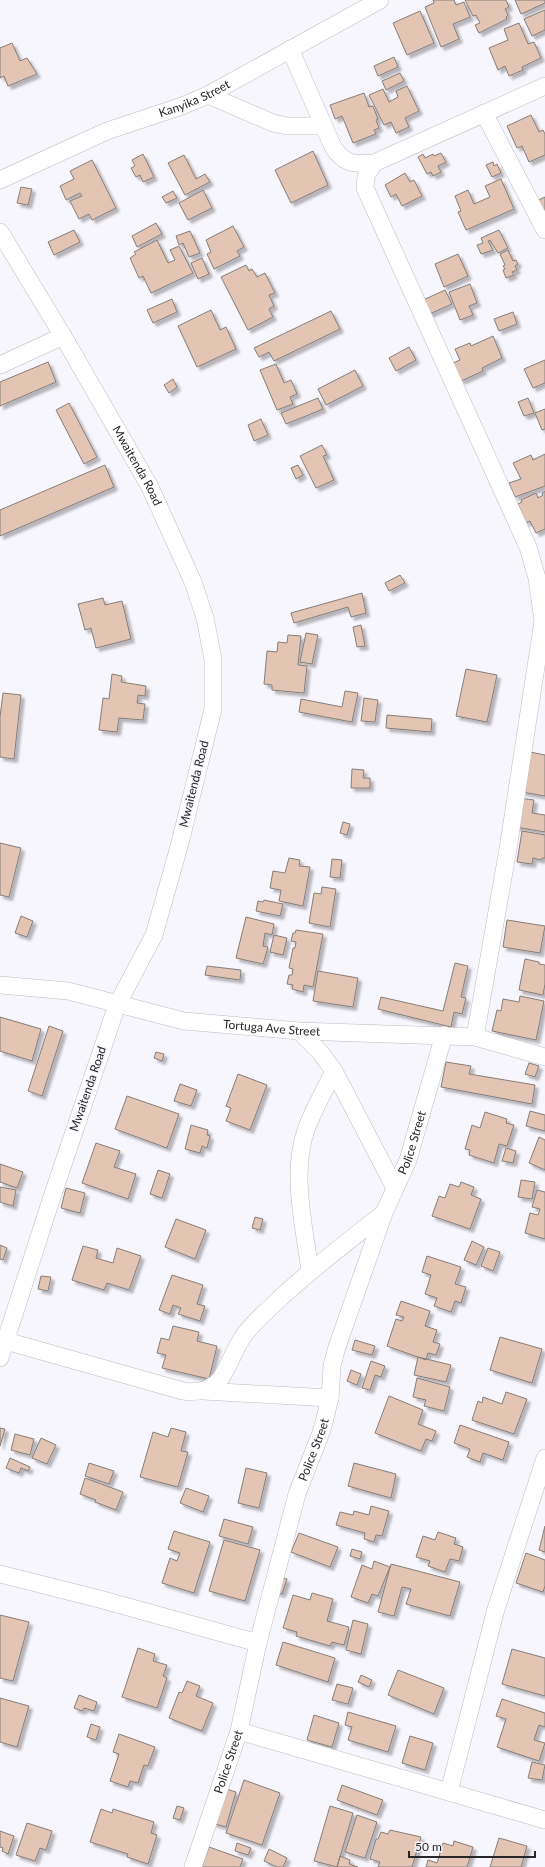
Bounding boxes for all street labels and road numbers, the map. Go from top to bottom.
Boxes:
street label: Kanyika Street [157,76,233,120]
street label: Mwaitenda Road [109,423,165,508]
street label: Mwaitenda Road [175,739,212,829]
street label: Tortuga Ave Street [222,1016,321,1039]
street label: Mwaitenda Road [66,1044,109,1133]
street label: Police Street [394,1108,429,1177]
street label: Police Street [295,1416,332,1483]
street label: Police Street [210,1727,246,1795]

